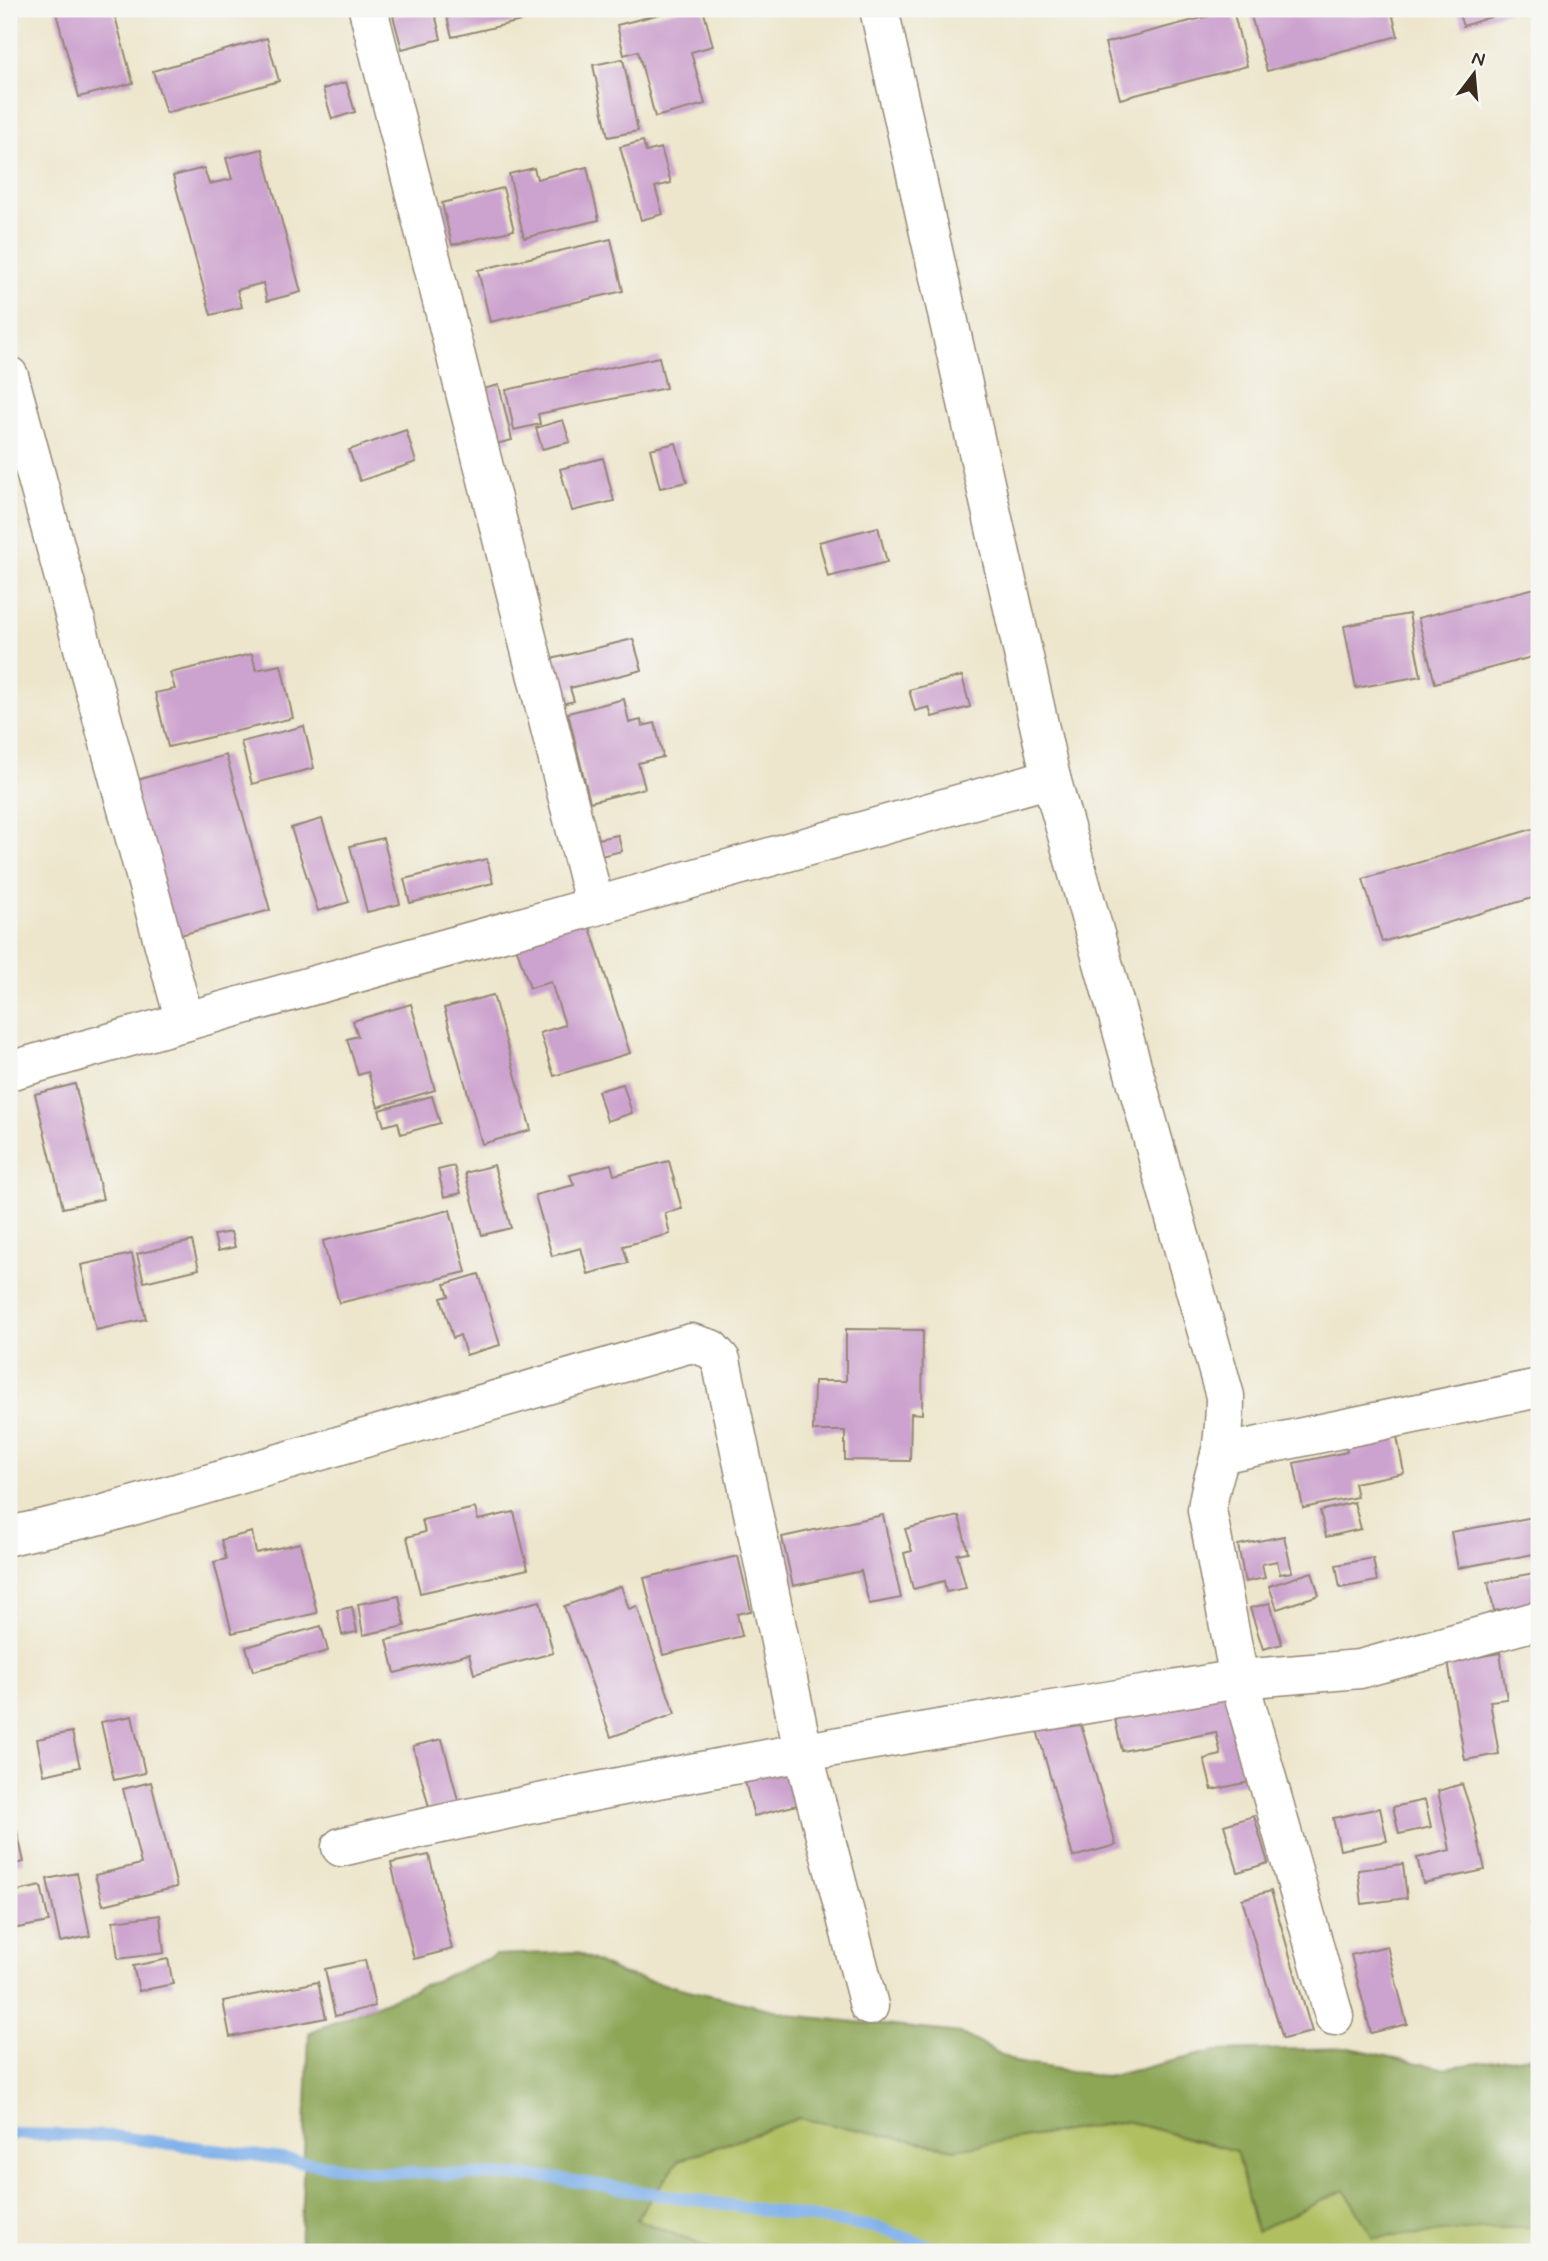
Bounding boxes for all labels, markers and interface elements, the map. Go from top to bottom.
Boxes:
north arrow [1440,38,1510,108]
text: N [1469,45,1488,73]

